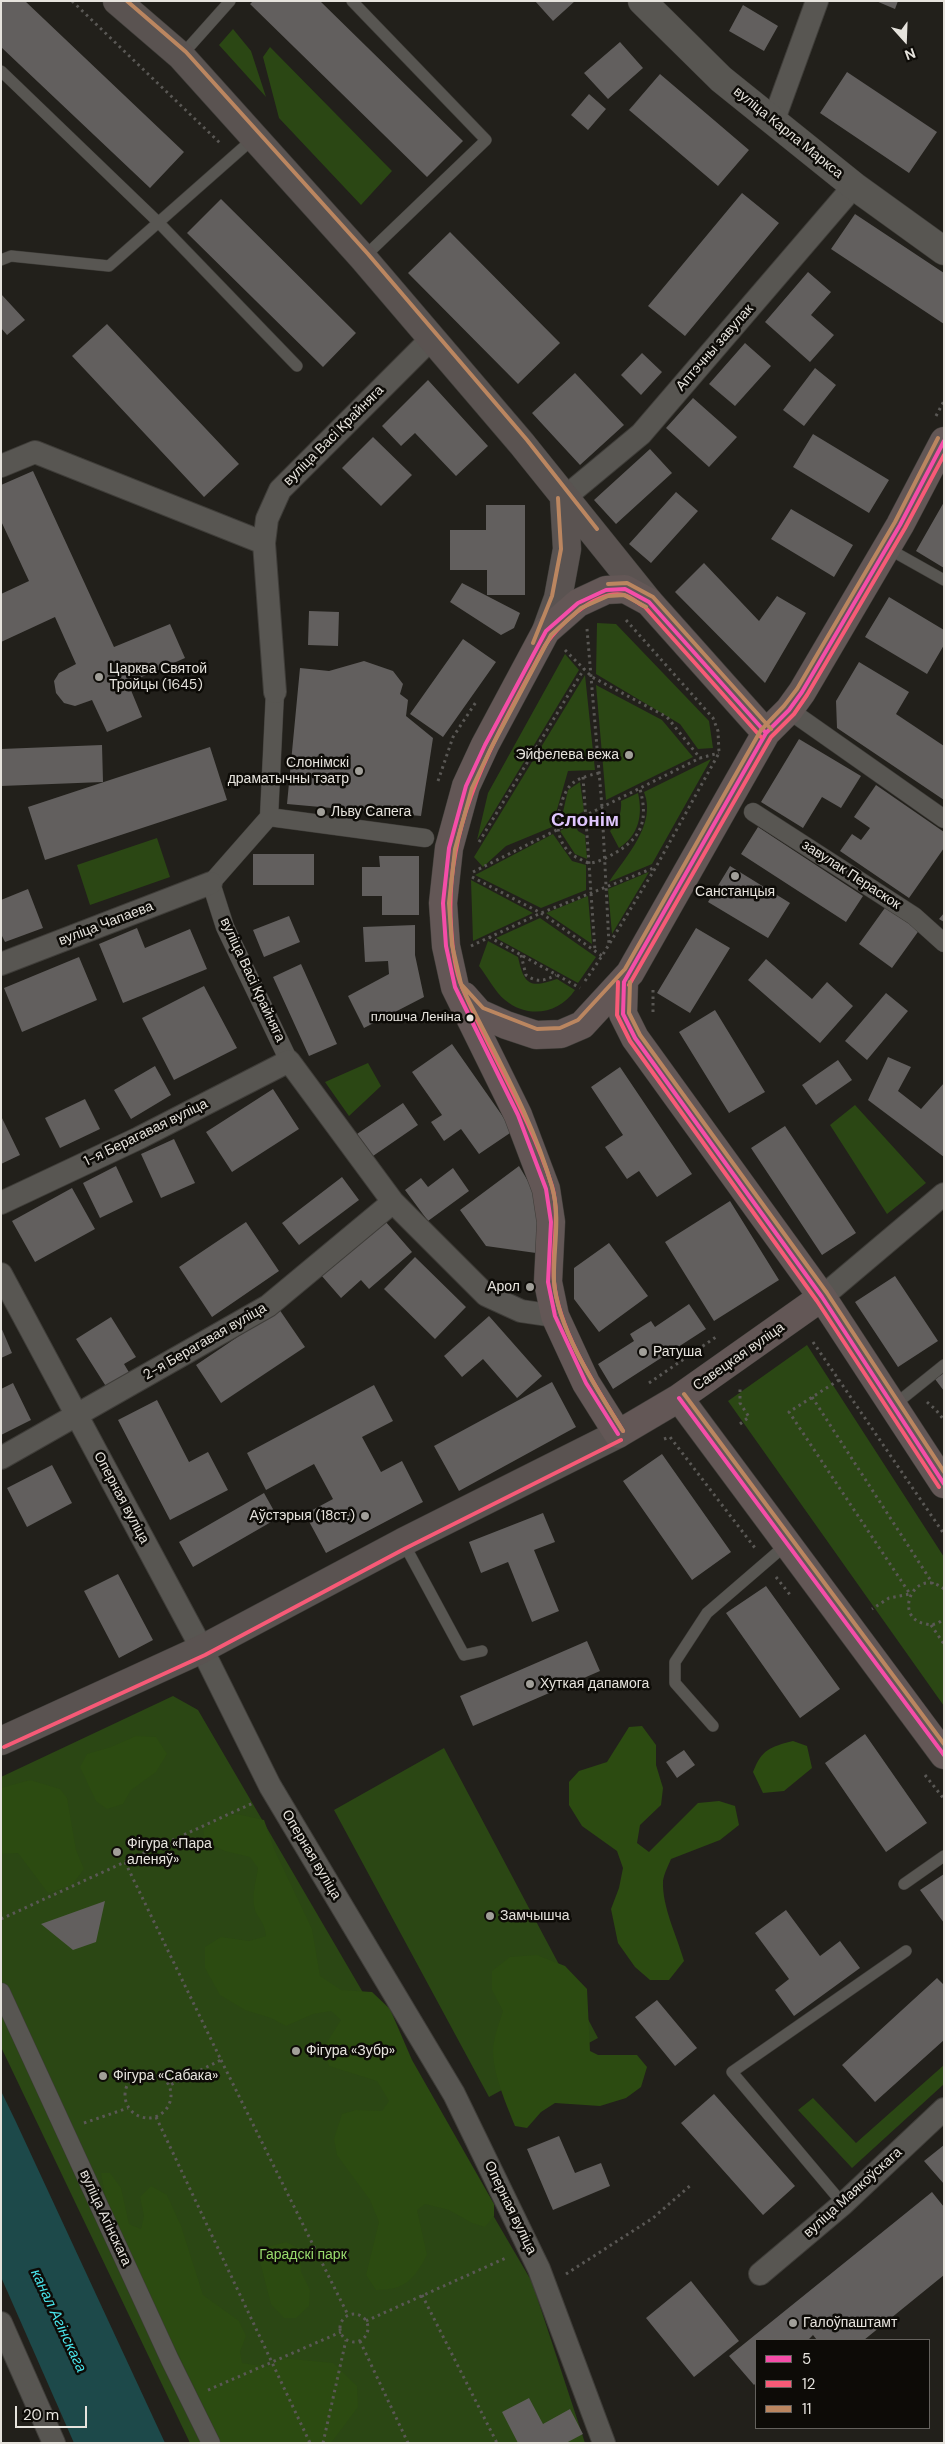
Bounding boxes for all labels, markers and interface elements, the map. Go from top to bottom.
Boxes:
north arrow [880,15,930,65]
text: N [902,44,918,64]
street label: вуліца Карла Маркса [730,84,846,182]
street label: Аптэчны завулак [673,301,757,395]
street label: вуліца Васі Крайняга [280,382,388,490]
place label: Царква Святой Тройцы (1645) [109,661,207,694]
marker: Царква Святой Тройцы (1645) [93,671,105,683]
place label: Эйфелева вежа [515,747,619,763]
marker: Эйфелева вежа [623,749,635,761]
place label: Слонімскі драматычны тэатр [228,755,349,788]
marker: Слонімскі драматычны тэатр [353,765,365,777]
place label: Льву Сапега [331,804,411,820]
marker: Льву Сапега [315,806,327,818]
district label: Слонім [551,810,619,832]
street label: завулак Пераскок [798,837,904,913]
marker: Санстанцыя [729,870,741,882]
place label: Санстанцыя [695,884,775,900]
street label: вуліца Чапаева [56,898,156,950]
street label: вуліца Васі Крайняга [216,915,288,1045]
place label: плошча Леніна [371,1010,461,1026]
marker: плошча Леніна [465,1013,475,1023]
street label: 1-я Берагавая вуліца [81,1096,211,1170]
place label: Арол [487,1279,520,1295]
marker: Арол [524,1281,536,1293]
street label: 2-я Берагавая вуліца [140,1300,270,1384]
street label: Савецкая вуліца [690,1319,788,1395]
place label: Ратуша [653,1344,702,1360]
marker: Ратуша [637,1346,649,1358]
street label: Оперная вуліца [90,1449,152,1547]
place label: Аўстэрыя (18ст.) [249,1508,355,1524]
marker: Аўстэрыя (18ст.) [359,1510,371,1522]
place label: Хуткая дапамога [540,1676,649,1692]
marker: Хуткая дапамога [524,1678,536,1690]
street label: Оперная вуліца [278,1807,344,1903]
place label: Фігура «Пара аленяў» [127,1836,212,1868]
marker: Фігура «Пара аленяў» [111,1846,123,1858]
place label: Замчышча [500,1908,570,1924]
marker: Замчышча [484,1910,496,1922]
place label: Фігура «Зубр» [306,2043,395,2059]
marker: Фігура «Зубр» [290,2045,302,2057]
place label: Фігура «Сабака» [113,2068,218,2084]
marker: Фігура «Сабака» [97,2070,109,2082]
street label: вуліца Маякоўскага [800,2144,906,2242]
street label: Оперная вуліца [480,2159,540,2257]
street label: вуліца Агінскага [75,2167,135,2269]
park label: Гарадскі парк [259,2247,347,2263]
water label: канал Агінскага [26,2266,90,2376]
place label: Галоўпаштамт [803,2315,897,2331]
marker: Галоўпаштамт [787,2317,799,2329]
legend [755,2339,930,2429]
text: 5 [802,2349,811,2369]
text: 12 [802,2374,815,2394]
scale bar [18,2396,90,2428]
text: 11 [802,2399,811,2419]
text: 20 m [23,2405,59,2425]

